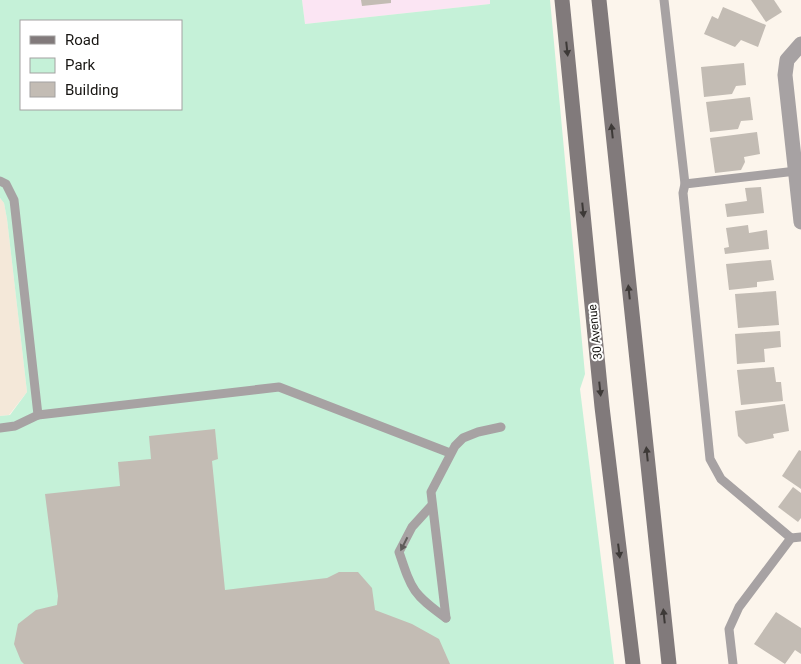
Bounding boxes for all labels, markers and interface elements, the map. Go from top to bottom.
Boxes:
legend [20,20,182,110]
text: Road [65,31,99,49]
one-way arrow [563,41,571,57]
text: Park [65,56,96,74]
text: Building [65,81,119,99]
one-way arrow [608,122,616,138]
one-way arrow [579,203,587,219]
one-way arrow [625,284,633,300]
street label: 30 Avenue [585,304,605,360]
one-way arrow [596,382,604,398]
one-way arrow [642,446,650,462]
one-way arrow [400,537,408,551]
one-way arrow [615,543,623,559]
one-way arrow [660,607,668,623]

